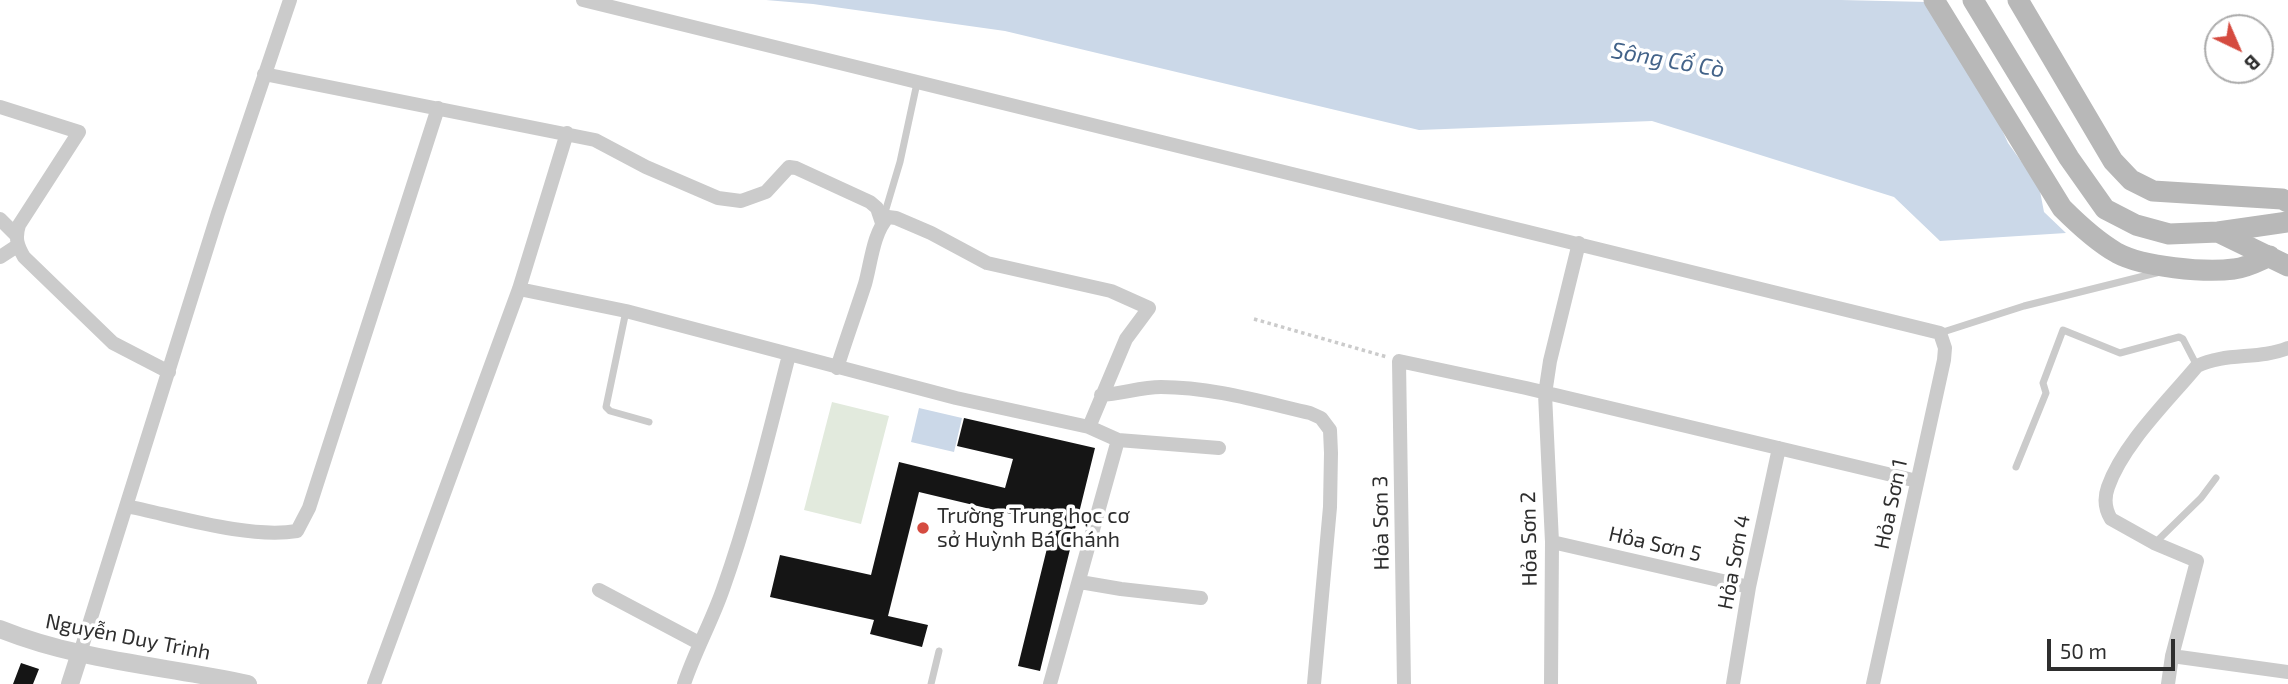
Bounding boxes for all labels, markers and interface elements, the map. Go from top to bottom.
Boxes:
north arrow [2204,14,2274,84]
water label: Sông Cổ Cò [1609,36,1727,84]
text: B [2240,51,2265,76]
street label: Hỏa Sơn 1 [1869,457,1913,551]
street label: Hỏa Sơn 3 [1368,475,1394,571]
street label: Hỏa Sơn 2 [1516,491,1542,587]
place label: Trường Trung học cơ sở Huỳnh Bá Chánh [937,503,1130,553]
street label: Hỏa Sơn 4 [1712,513,1756,611]
marker: Trường Trung học cơ sở Huỳnh Bá Chánh [915,520,931,536]
street label: Hỏa Sơn 5 [1606,521,1704,567]
street label: Nguyễn Duy Trinh [43,609,213,665]
scale bar [2050,624,2178,668]
text: 50 m [2060,638,2107,663]

